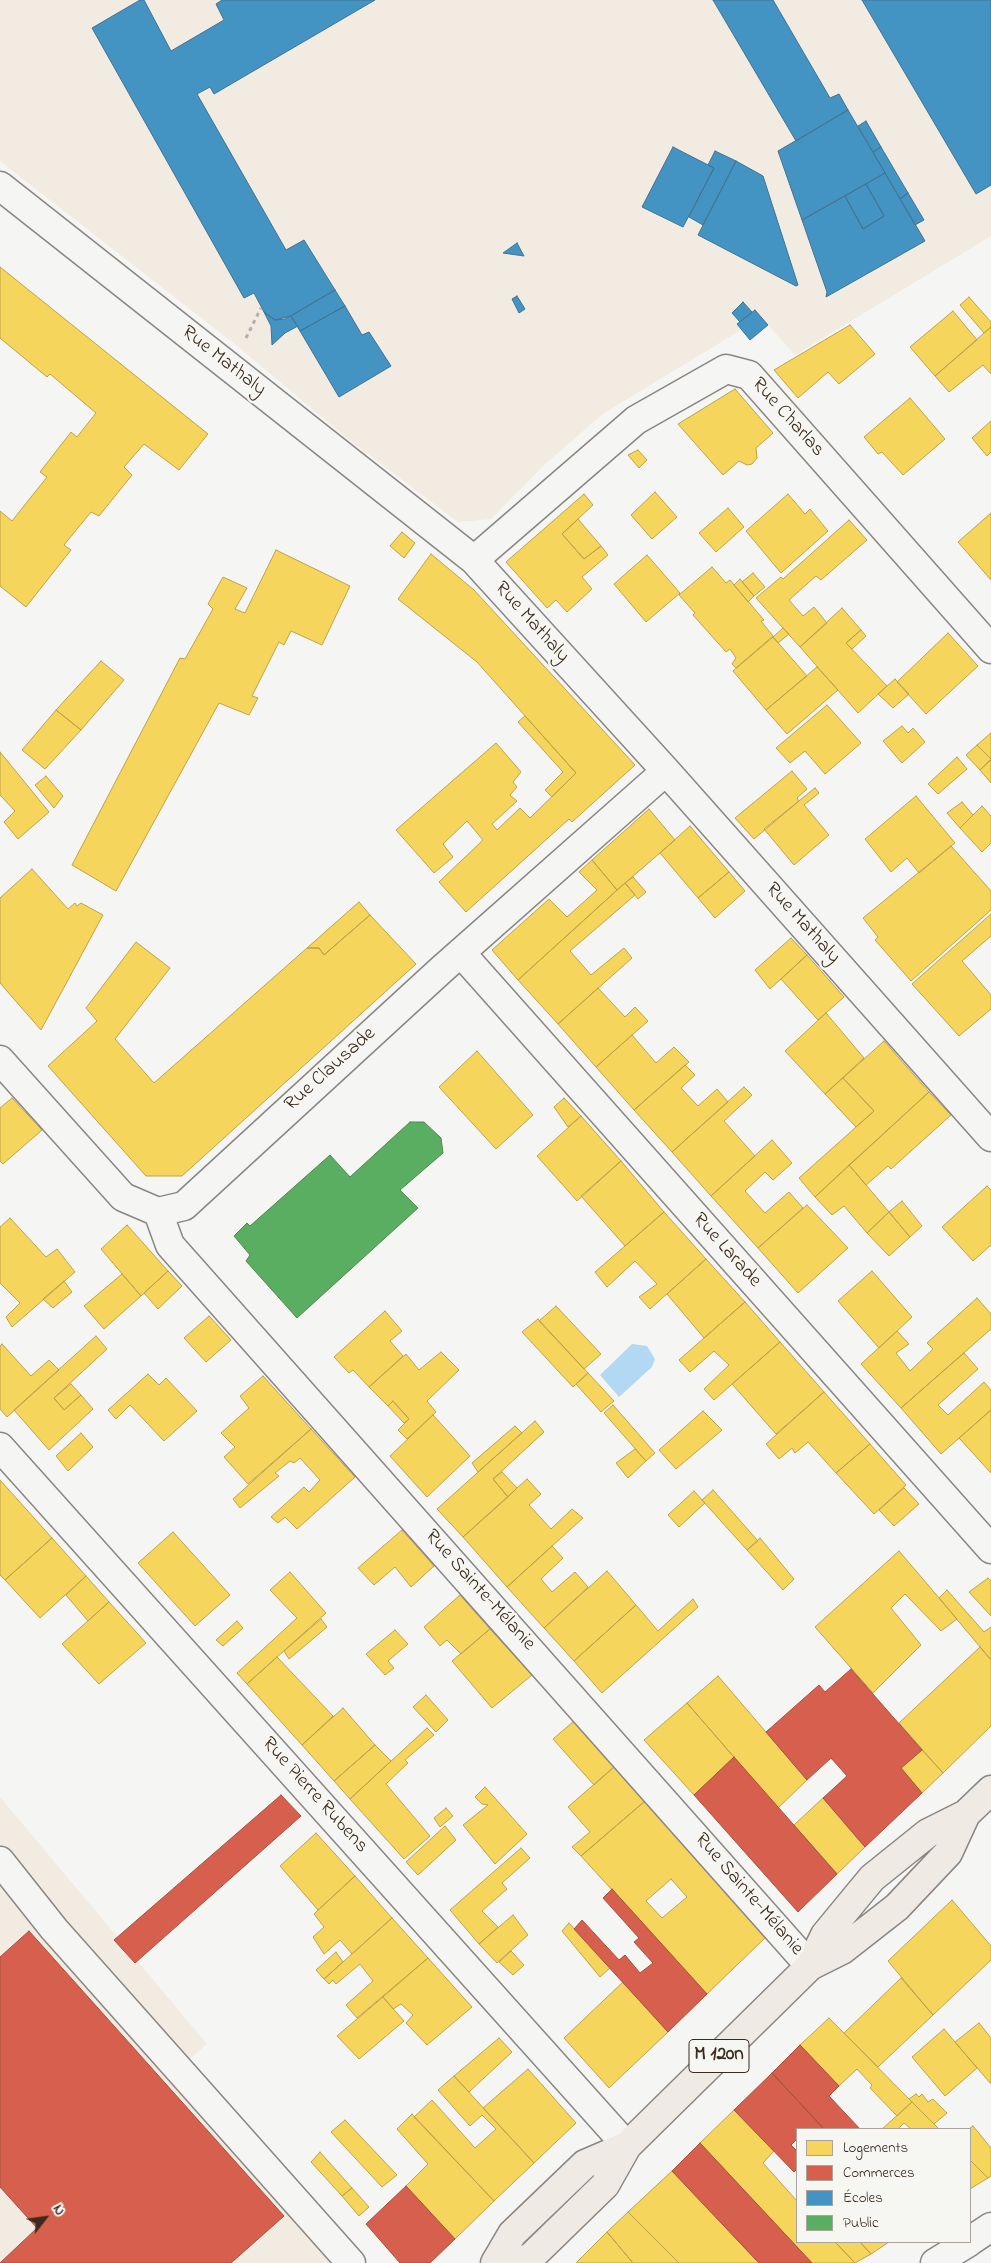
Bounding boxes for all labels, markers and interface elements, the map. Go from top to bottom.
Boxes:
street label: Rue Mathaly [176,322,270,402]
street label: Rue Charlas [745,373,829,463]
street label: Rue Mathaly [488,578,574,668]
street label: Rue Mathaly [759,879,845,969]
street label: Rue Clausade [281,1023,381,1117]
street label: Rue Larade [686,1209,766,1293]
street label: Rue Sainte-Mélanie [418,1526,540,1656]
street label: Rue Pierre Rubens [256,1733,372,1859]
street label: Rue Sainte-Mélanie [688,1829,808,1961]
road number: M 120n [689,2040,749,2072]
legend [796,2128,971,2243]
text: Logements [843,2137,908,2159]
text: Commerces [843,2162,915,2184]
text: Écoles [843,2187,883,2209]
north arrow [20,2193,70,2243]
text: N [47,2201,70,2220]
text: Public [843,2212,879,2234]

